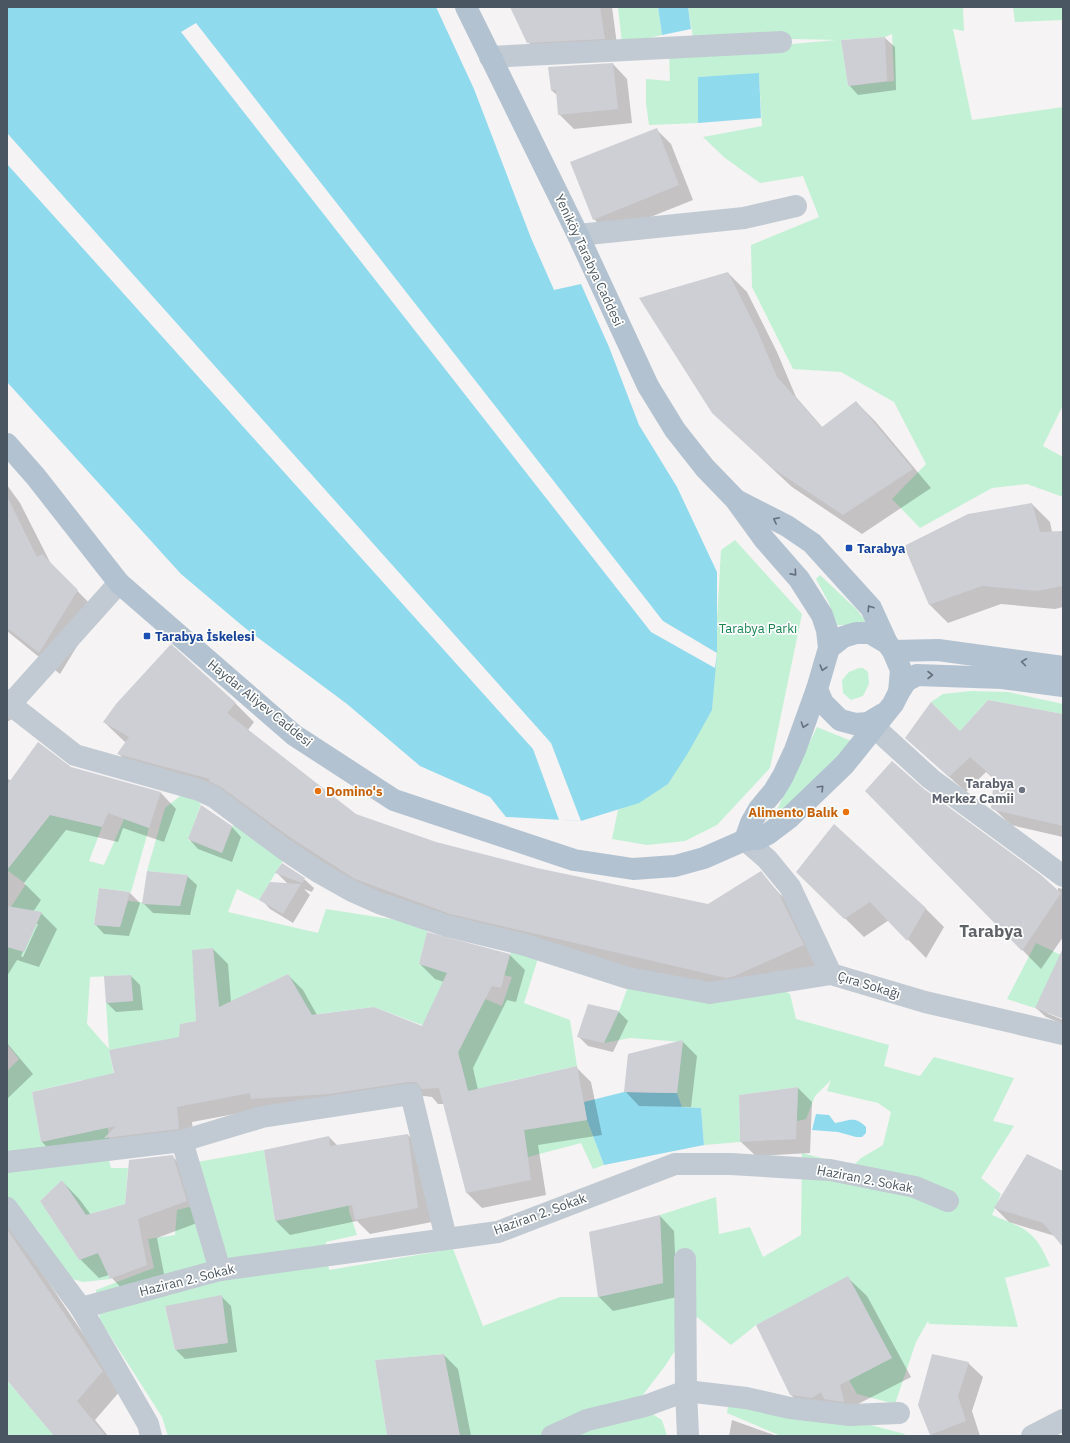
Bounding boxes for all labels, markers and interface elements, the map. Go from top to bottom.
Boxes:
street label: Yeniköy Tarabya Caddesi [551,191,627,329]
one-way arrow [773,517,780,525]
place label: Tarabya [857,540,905,557]
marker: Tarabya [844,543,854,553]
one-way arrow [790,569,797,576]
one-way arrow [867,605,875,612]
park label: Tarabya Parkı [719,620,797,637]
place label: Tarabya İskelesi [155,628,255,645]
marker: Tarabya İskelesi [142,631,152,641]
street label: Haydar Aliyev Caddesi [204,656,316,750]
one-way arrow [1021,658,1027,667]
one-way arrow [819,664,828,671]
one-way arrow [927,671,933,679]
one-way arrow [800,722,809,729]
place label: Tarabya Merkez Camii [932,775,1014,807]
place label: Domino's [326,783,383,800]
one-way arrow [816,785,824,793]
marker: Tarabya Merkez Camii [1017,785,1027,795]
marker: Domino's [313,786,323,796]
place label: Alimento Balık [748,804,838,821]
marker: Alimento Balık [841,807,851,817]
district label: Tarabya [959,920,1023,942]
street label: Çıra Sokağı [836,967,902,1003]
street label: Haziran 2. Sokak [816,1161,915,1197]
street label: Haziran 2. Sokak [491,1189,589,1239]
street label: Haziran 2. Sokak [138,1260,236,1300]

